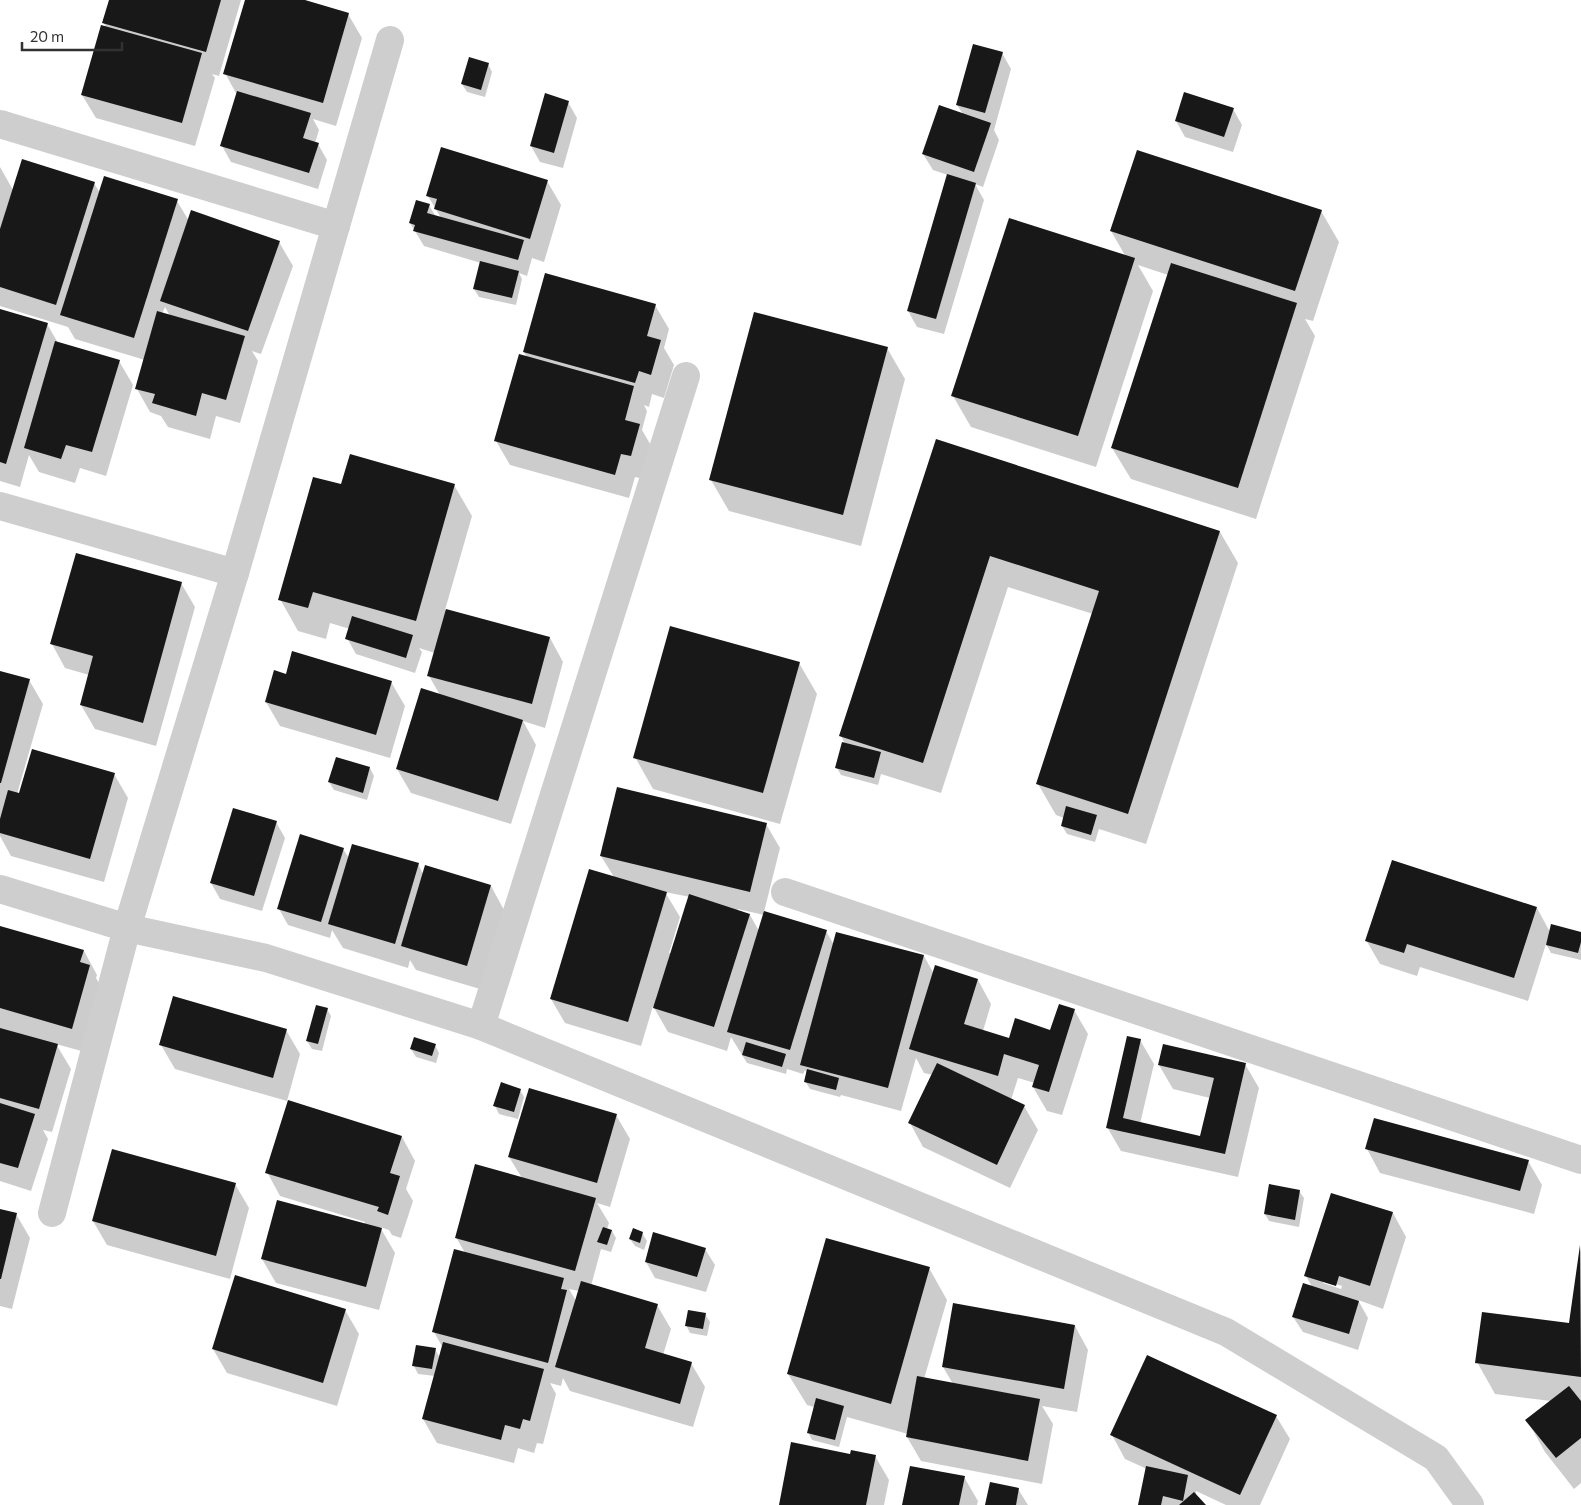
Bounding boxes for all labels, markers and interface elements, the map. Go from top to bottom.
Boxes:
scale bar [22,20,122,52]
text: 20 m [30,27,64,45]

